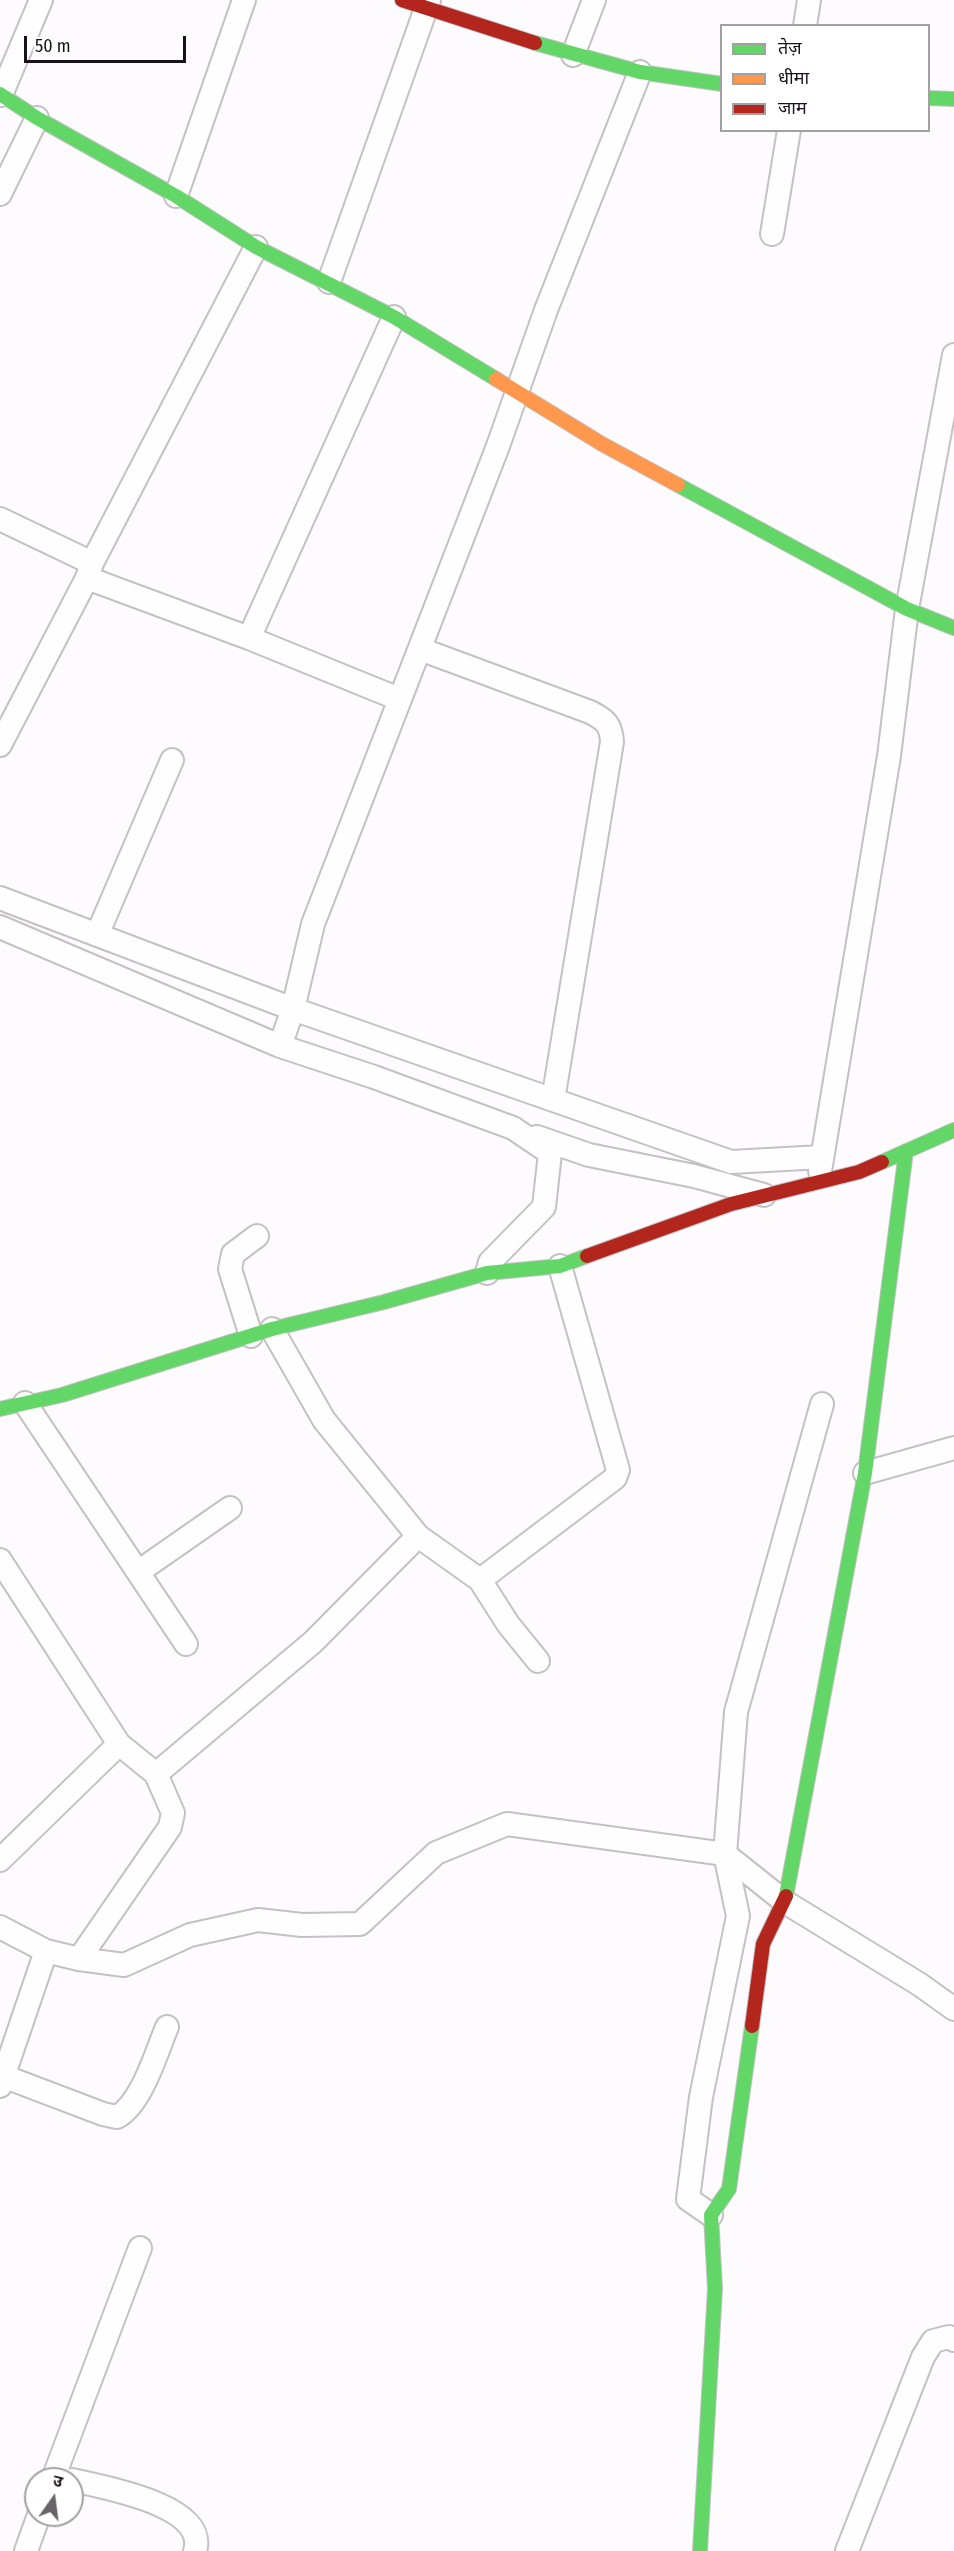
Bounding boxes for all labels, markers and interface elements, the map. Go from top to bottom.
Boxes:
scale bar [27,24,189,62]
legend [720,24,930,132]
text: 50 m [35,35,71,57]
text: तेज़ [778,37,802,59]
text: धीमा [778,67,809,89]
text: जाम [778,97,807,119]
north arrow [24,2467,84,2527]
text: उ [51,2471,65,2491]

